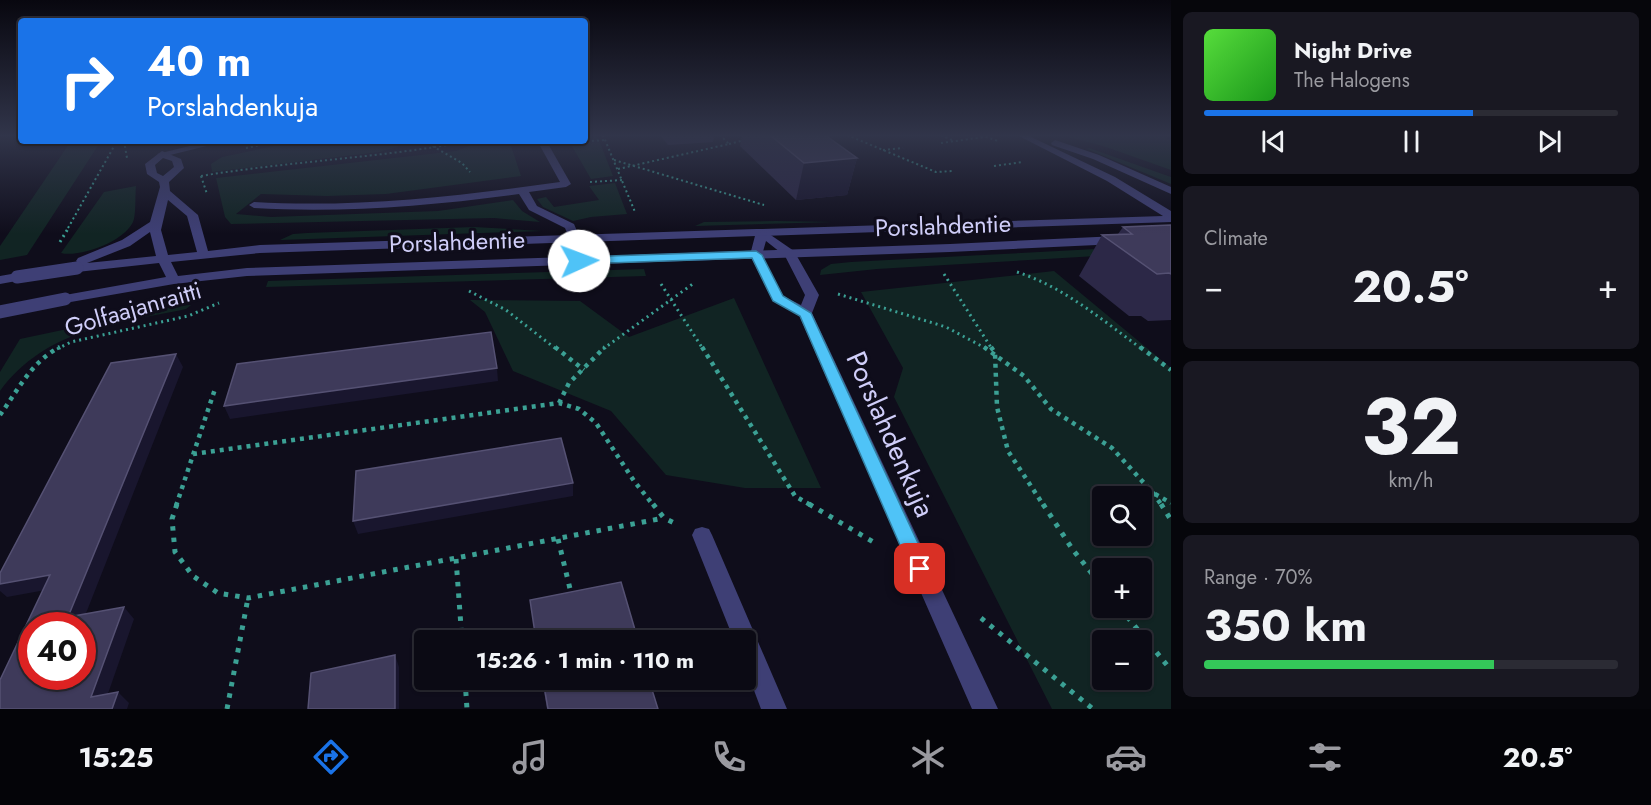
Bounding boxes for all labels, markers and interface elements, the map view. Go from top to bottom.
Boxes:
text: 40 m [147,31,251,92]
text: Night Drive [1294,34,1412,66]
icon: right [48,42,126,120]
text: The Halogens [1294,66,1410,95]
text: Porslahdenkuja [147,87,318,126]
icon: previous [1257,125,1290,158]
icon: pause [1395,125,1428,158]
icon: next [1533,125,1566,158]
street label: Porslahdentie [874,206,1012,245]
street label: Porslahdentie [388,222,526,261]
text: Climate [1204,224,1268,253]
position arrow [547,229,611,293]
text: 20.5° [1352,254,1469,319]
text: − [1204,263,1223,310]
text: + [1598,263,1618,310]
street label: Golfaajanraitti [60,272,206,345]
street label: Porslahdenkuja [836,345,945,524]
text: 32 [1361,371,1461,483]
text: km/h [1388,466,1434,495]
map controls [1092,486,1152,690]
button: search [1092,486,1152,546]
pin [894,543,945,594]
icon: arrive [903,552,936,585]
button: + [1092,558,1152,618]
text: Range · 70% [1204,563,1313,592]
text: 350 km [1204,593,1367,658]
speed limit sign: 40 [18,612,96,690]
button: − [1092,630,1152,690]
text: 15:26 · 1 min · 110 m [476,644,694,676]
icon: directions [310,736,352,778]
icon: music [509,736,551,778]
icon: phone [708,736,750,778]
icon: climate [907,736,949,778]
icon: car [1105,736,1147,778]
icon: filters [1304,736,1346,778]
text: 15:25 [78,738,153,777]
text: 20.5° [1503,738,1573,777]

